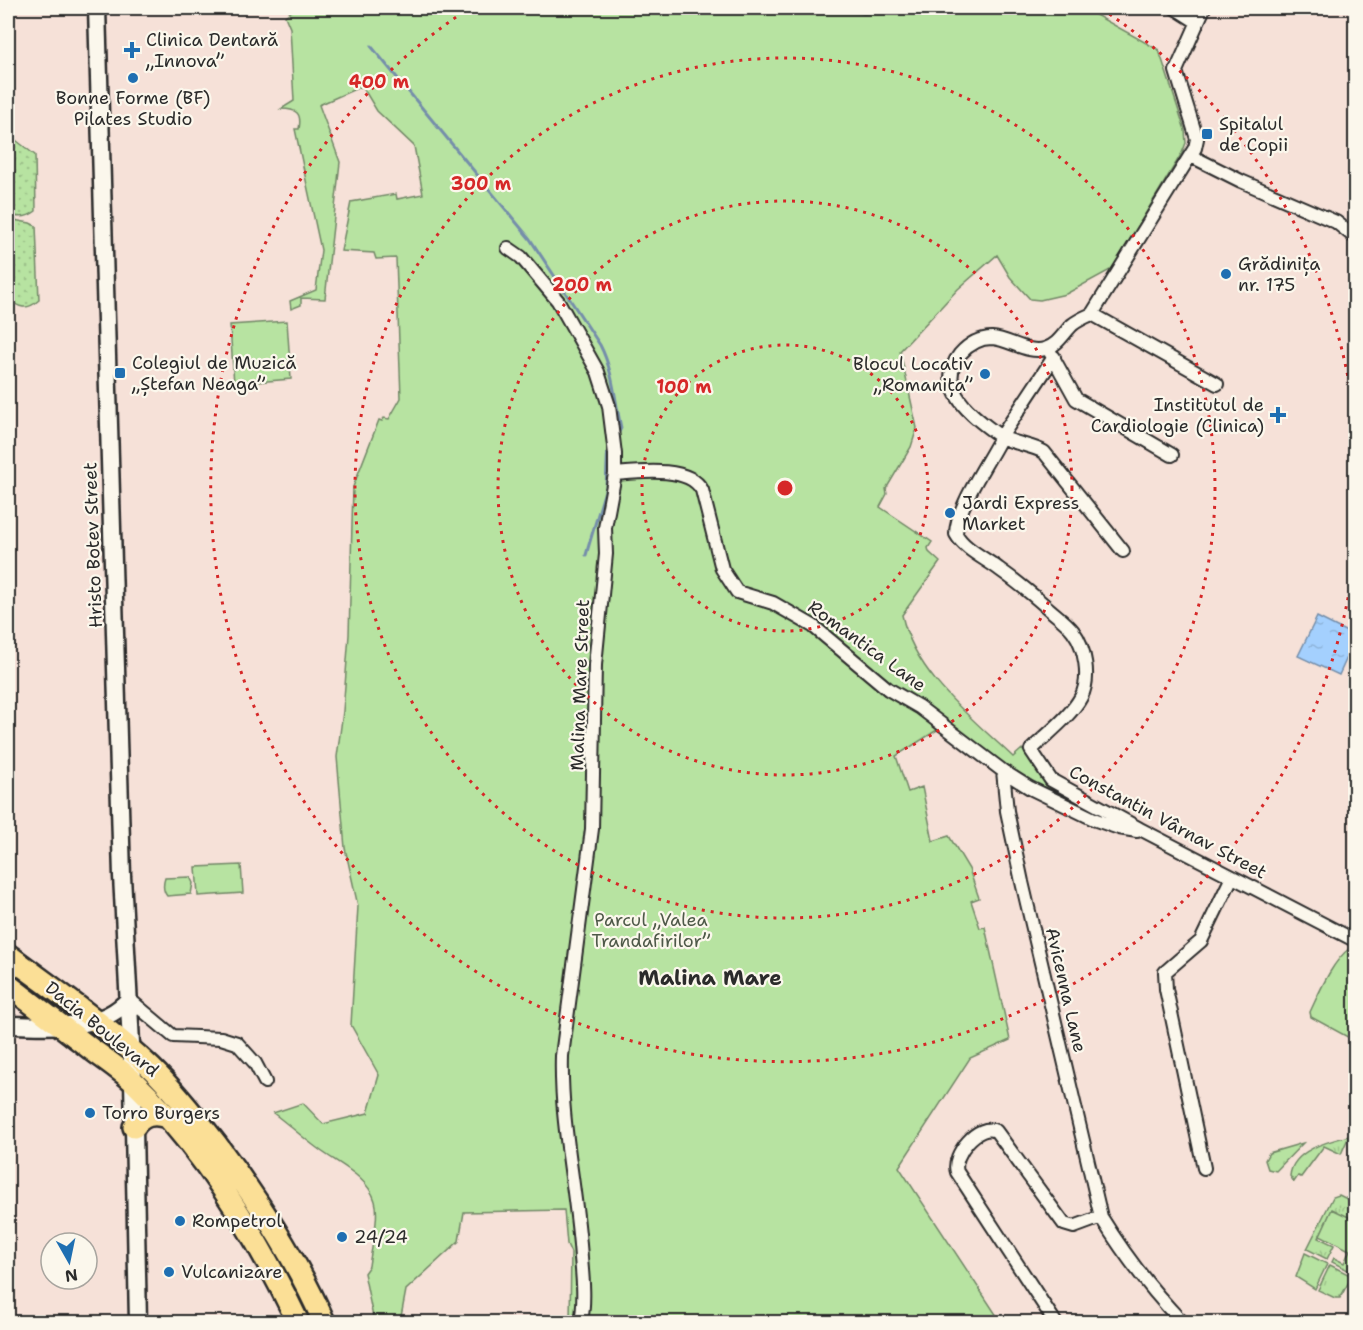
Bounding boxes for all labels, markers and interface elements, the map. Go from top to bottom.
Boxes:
place label: Clinica Dentară „Innova” [145,28,278,73]
marker: Clinica Dentară „Innova” [123,41,141,59]
text: 400 m [349,70,410,94]
marker: Bonne Forme (BF) Pilates Studio [126,71,140,85]
place label: Bonne Forme (BF) Pilates Studio [56,86,210,131]
place label: Spitalul de Copii [1219,112,1288,157]
marker: Spitalul de Copii [1200,127,1214,141]
text: 300 m [451,172,512,196]
place label: Grădinița nr. 175 [1238,252,1321,297]
marker: Grădinița nr. 175 [1219,267,1233,281]
text: 200 m [552,273,613,297]
place label: Colegiul de Muzică „Ștefan Neaga” [131,351,296,396]
place label: Blocul Locativ „Romanița” [853,352,973,397]
marker: Colegiul de Muzică „Ștefan Neaga” [113,366,127,380]
marker: Blocul Locativ „Romanița” [978,367,992,381]
text: 100 m [656,375,712,399]
place label: Institutul de Cardiologie (Clinica) [1091,393,1264,438]
marker: Institutul de Cardiologie (Clinica) [1269,406,1287,424]
street label: Hristo Botev Street [78,462,108,628]
centre of rings [775,478,795,498]
place label: Jardi Express Market [962,491,1079,536]
marker: Jardi Express Market [943,506,957,520]
street label: Romantica Lane [803,595,931,697]
street label: Malina Mare Street [565,599,595,771]
street label: Constantin Vârnav Street [1065,760,1271,884]
park label: Parcul „Valea Trandafirilor” [592,908,711,953]
street label: Avicenna Lane [1040,925,1092,1055]
district label: Malina Mare [638,964,782,992]
street label: Dacia Boulevard [40,976,164,1082]
place label: Torro Burgers [102,1101,220,1125]
marker: Torro Burgers [83,1106,97,1120]
place label: Rompetrol [192,1209,282,1233]
marker: Rompetrol [173,1214,187,1228]
place label: 24/24 [354,1225,408,1249]
marker: 24/24 [335,1230,349,1244]
north arrow [39,1231,99,1291]
place label: Vulcanizare [181,1260,282,1284]
text: N [63,1264,79,1287]
marker: Vulcanizare [162,1265,176,1279]

